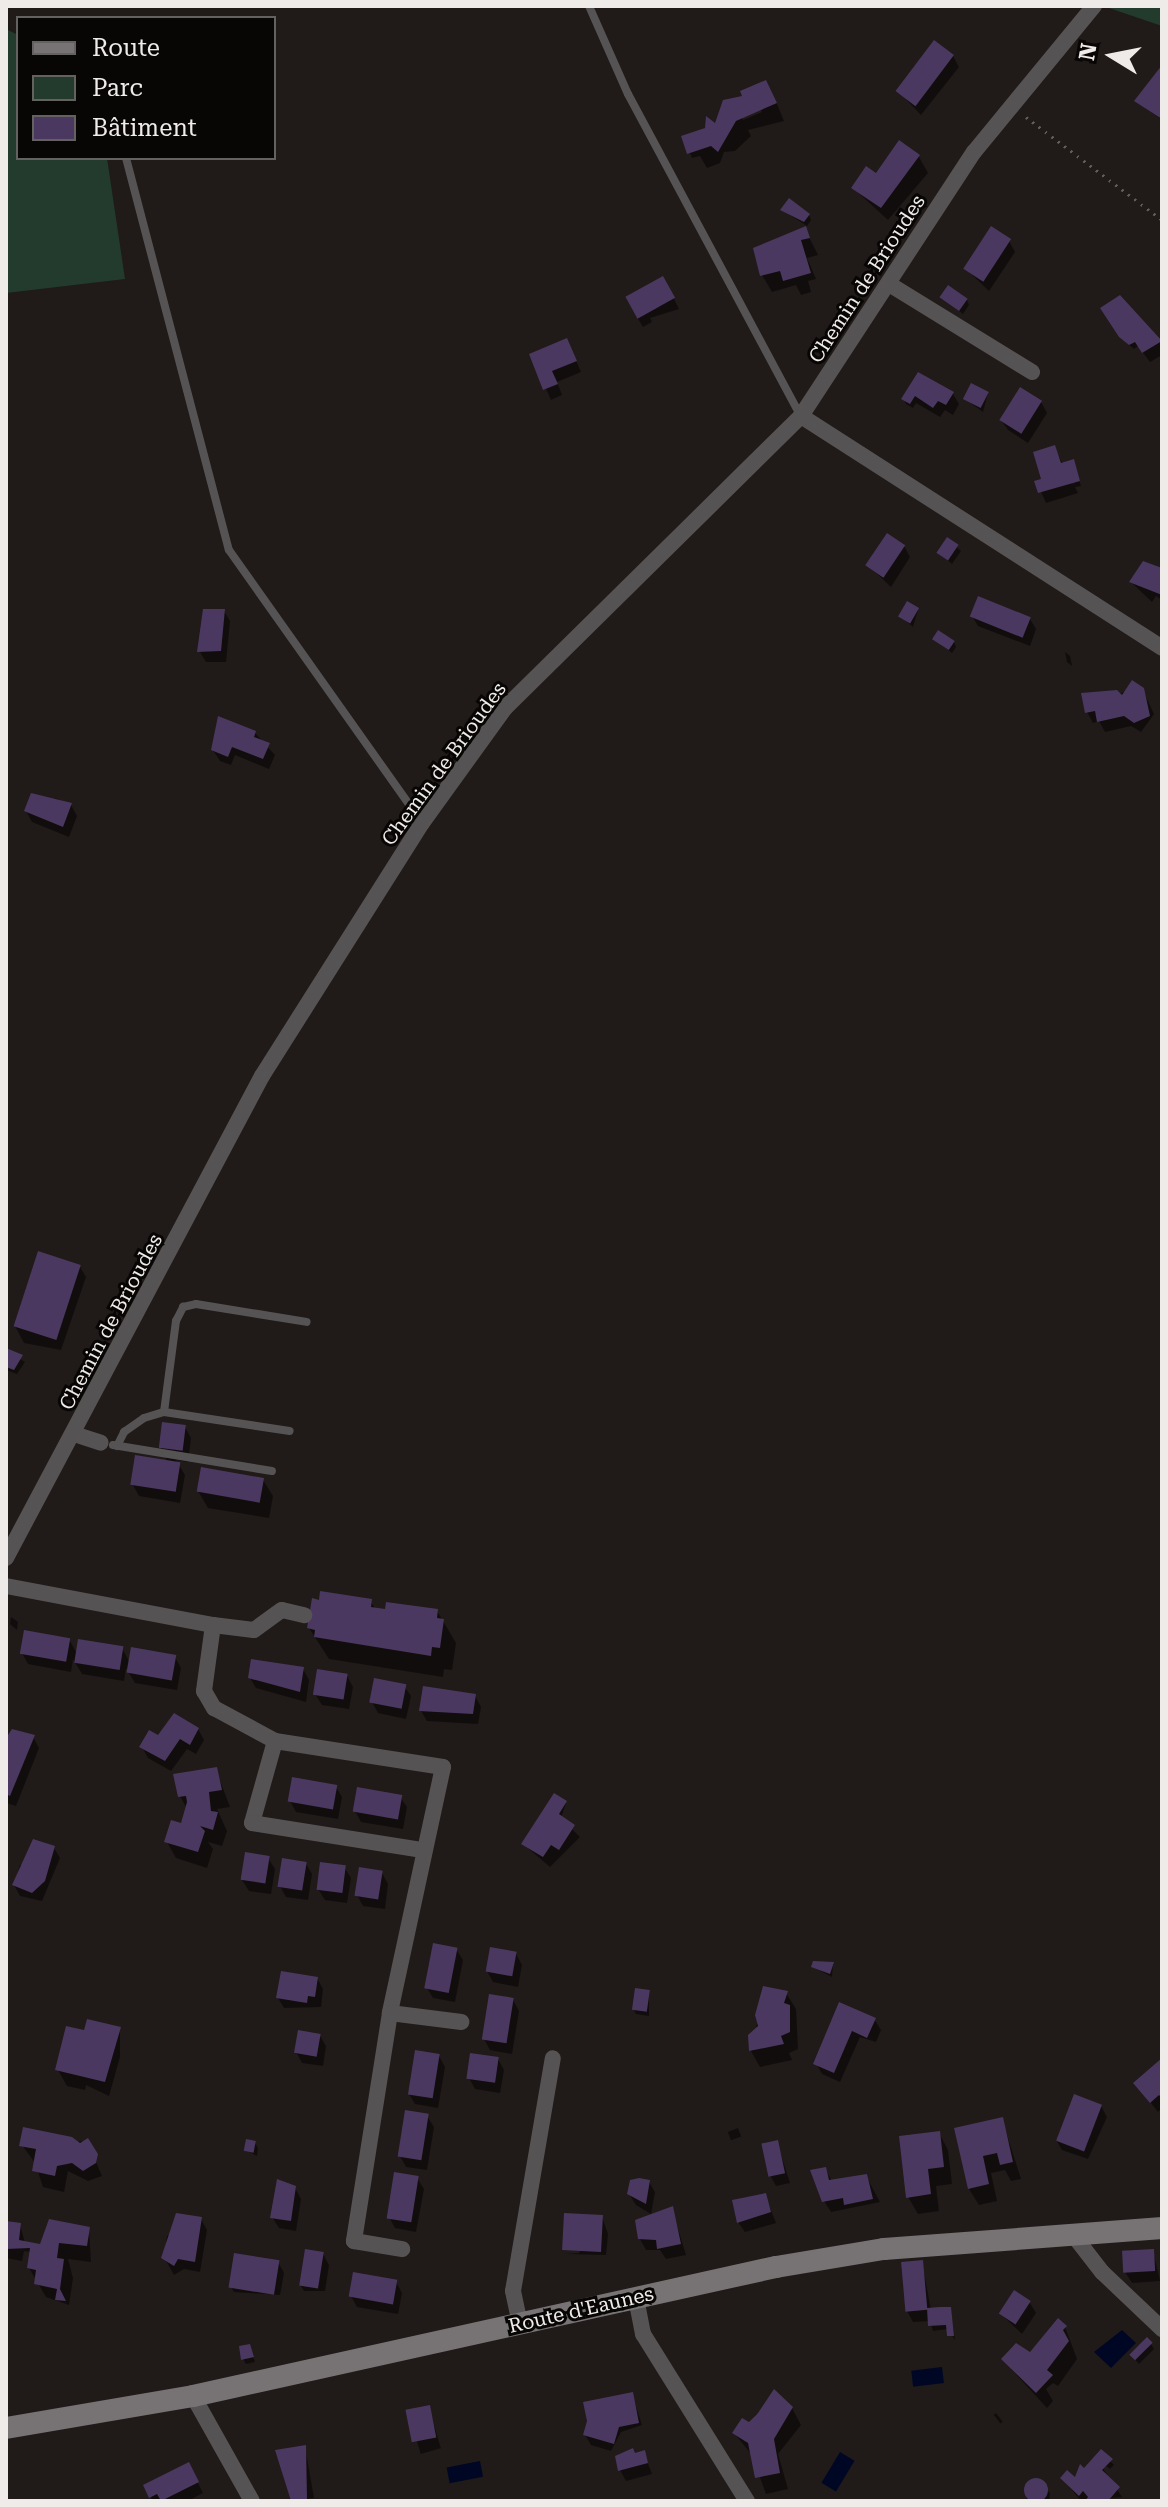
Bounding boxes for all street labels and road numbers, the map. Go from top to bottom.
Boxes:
street label: Chemin de Brioudes [804,190,930,368]
street label: Chemin de Brioudes [377,678,511,850]
street label: Chemin de Brioudes [54,1230,168,1414]
street label: Route d'Eaunes [506,2282,656,2338]

